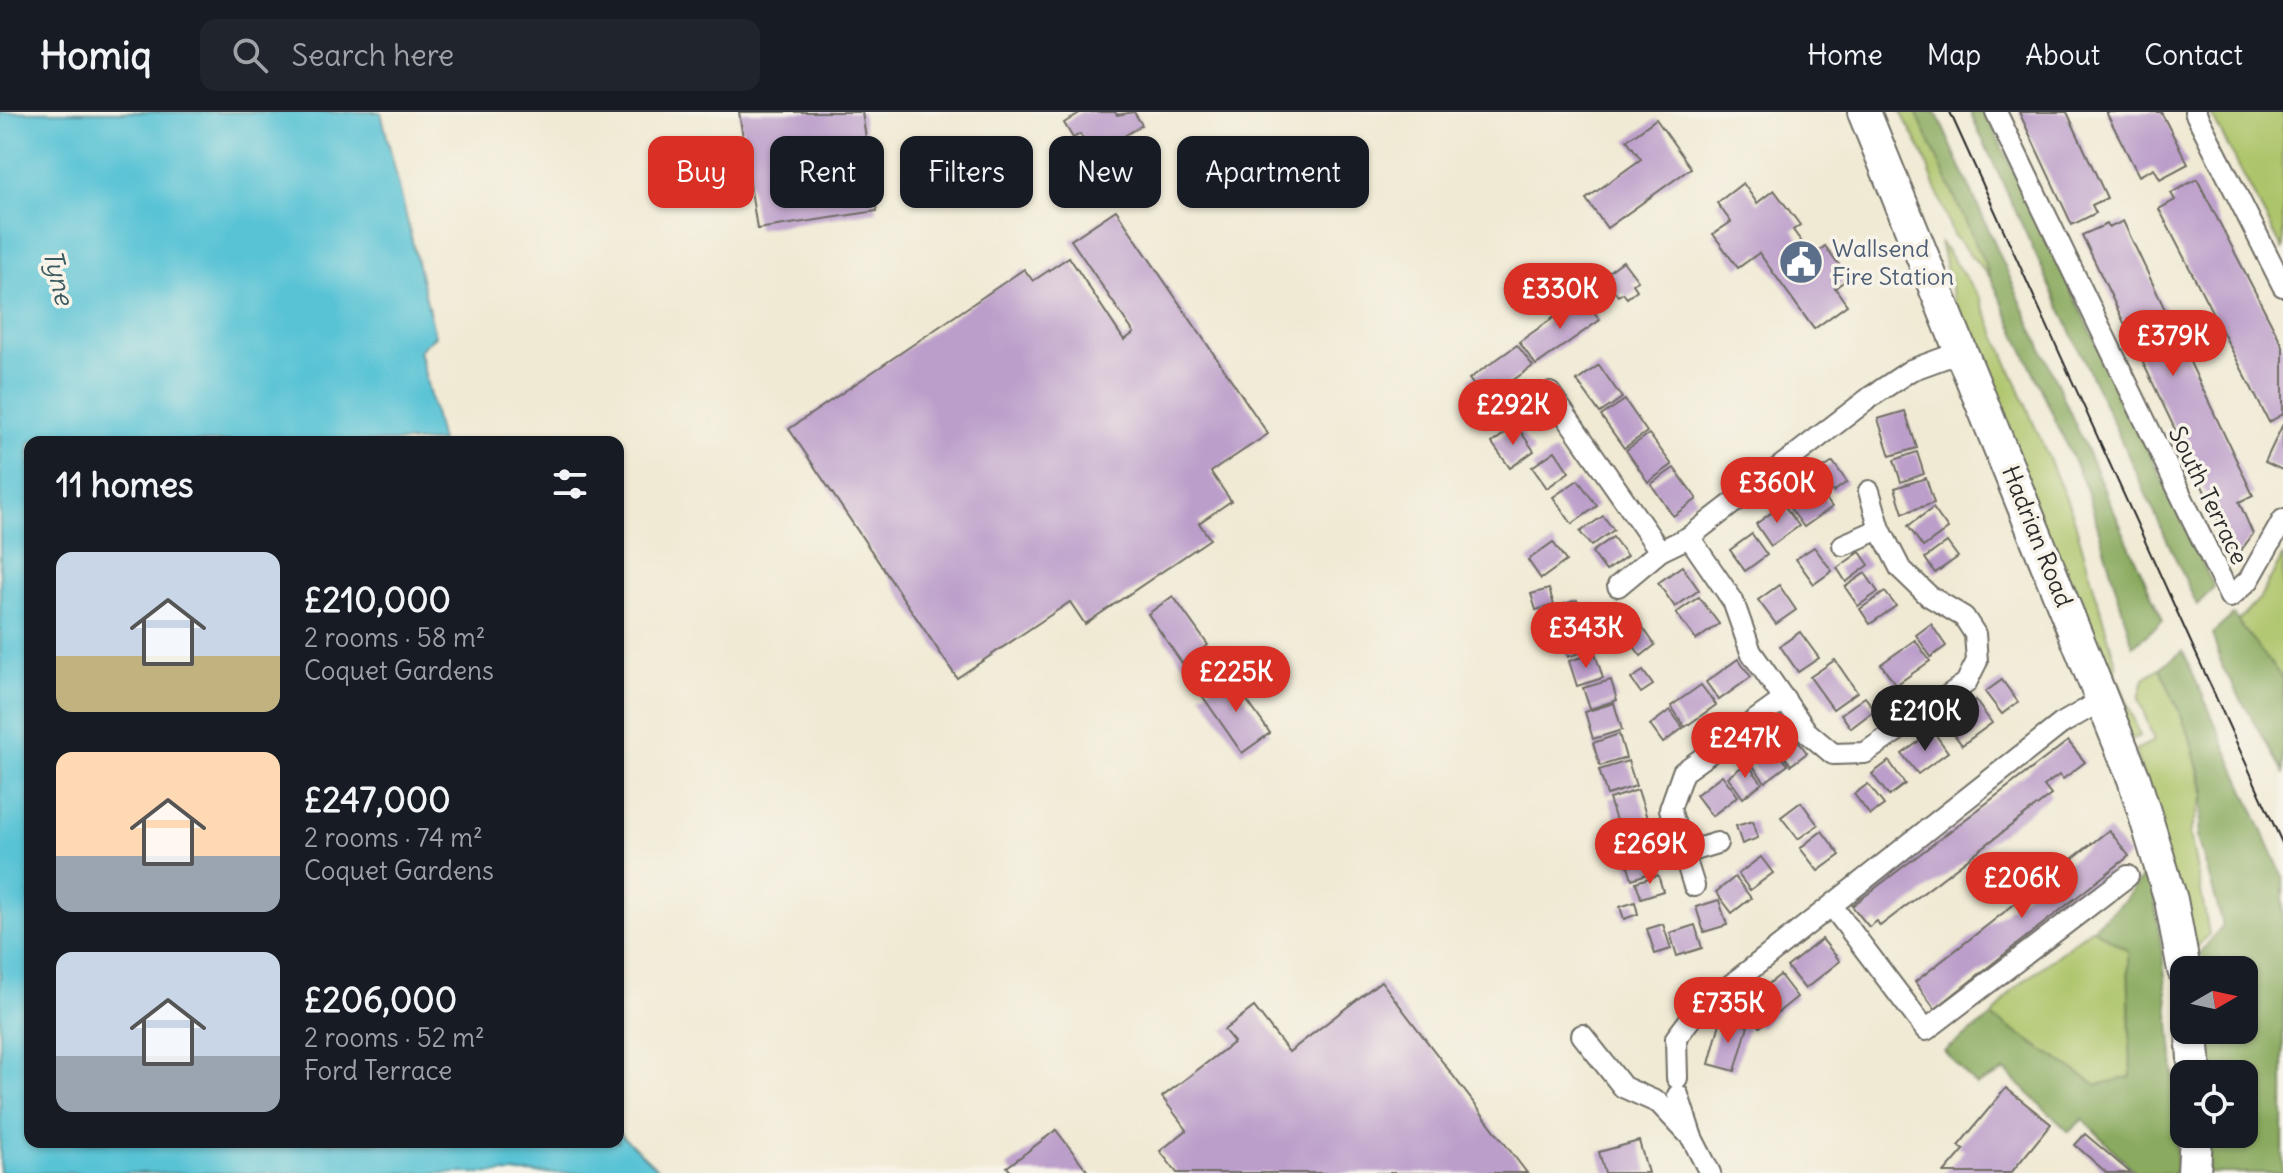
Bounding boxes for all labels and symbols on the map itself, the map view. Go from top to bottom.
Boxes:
place label: Wallsend Fire Station [1832,233,1954,291]
public building icon: Wallsend Fire Station [1777,238,1825,286]
water label: Tyne [36,246,82,310]
pin: £330K [1504,263,1616,331]
pin: £379K [2117,310,2229,378]
pin: £292K [1457,379,1569,447]
street label: South Terrace [2163,421,2255,569]
pin: £360K [1721,457,1833,525]
street label: Hadrian Road [1996,461,2080,611]
pin: £343K [1530,602,1642,670]
pin: £225K [1180,646,1292,714]
pin: £210K [1869,685,1981,753]
pin: £247K [1689,712,1801,780]
pin: £269K [1594,818,1706,886]
pin: £206K [1966,852,2078,920]
north arrow [2170,956,2258,1044]
pin: £735K [1672,977,1784,1045]

